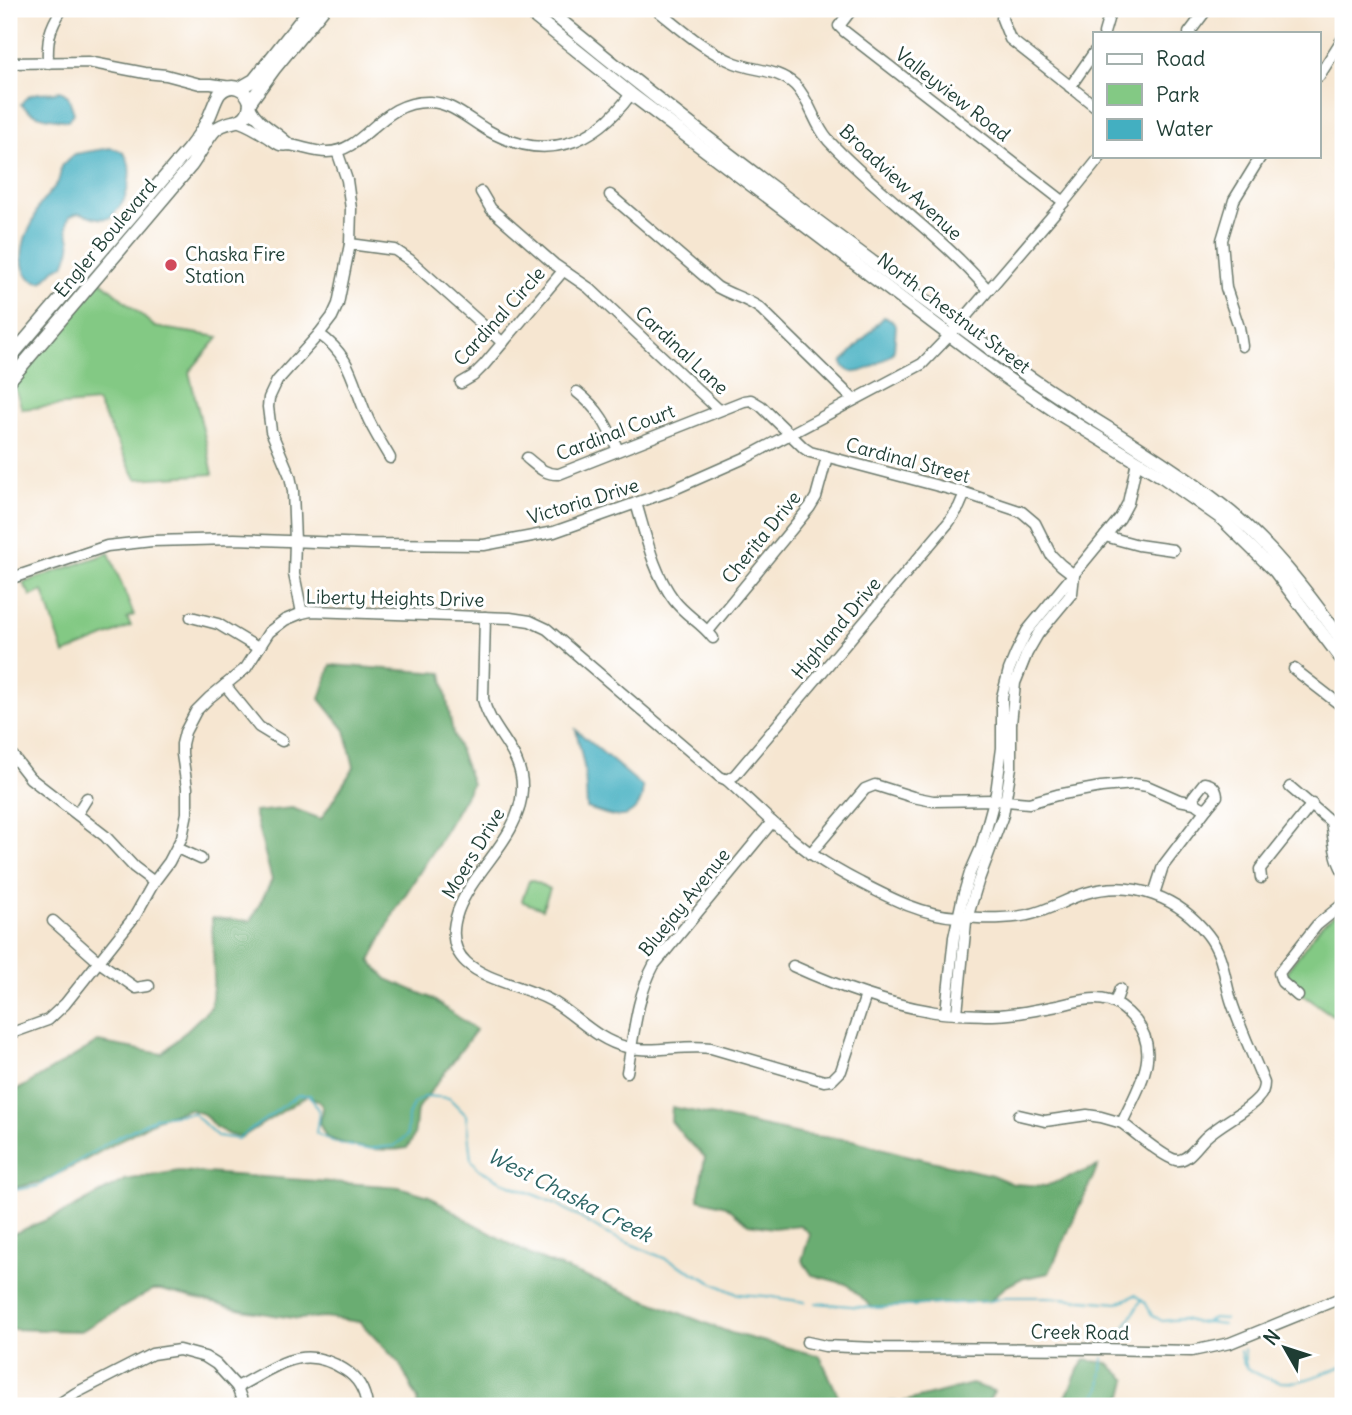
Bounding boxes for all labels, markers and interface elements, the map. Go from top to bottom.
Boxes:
legend [1093,32,1320,158]
street label: Valleyview Road [891,42,1015,146]
text: Road [1156,45,1205,72]
text: Park [1156,81,1199,108]
text: Water [1156,115,1214,142]
street label: Broadview Avenue [834,119,968,245]
street label: Engler Boulevard [49,174,161,302]
place label: Chaska Fire Station [185,242,285,288]
street label: North Chestnut Street [873,248,1035,378]
marker: Chaska Fire Station [163,257,179,273]
street label: Cardinal Circle [448,261,550,371]
street label: Cardinal Lane [630,301,734,399]
street label: Cardinal Court [552,398,678,466]
street label: Cardinal Street [843,432,973,488]
street label: Victoria Drive [524,473,642,529]
street label: Cherita Drive [716,486,806,588]
street label: Highland Drive [786,572,886,684]
street label: Liberty Heights Drive [305,584,485,612]
street label: Moers Drive [436,803,510,903]
street label: Bluejay Avenue [633,843,735,961]
water label: West Chaska Creek [483,1142,658,1249]
north arrow [1250,1314,1320,1384]
street label: Creek Road [1030,1319,1130,1345]
text: N [1258,1325,1285,1350]

